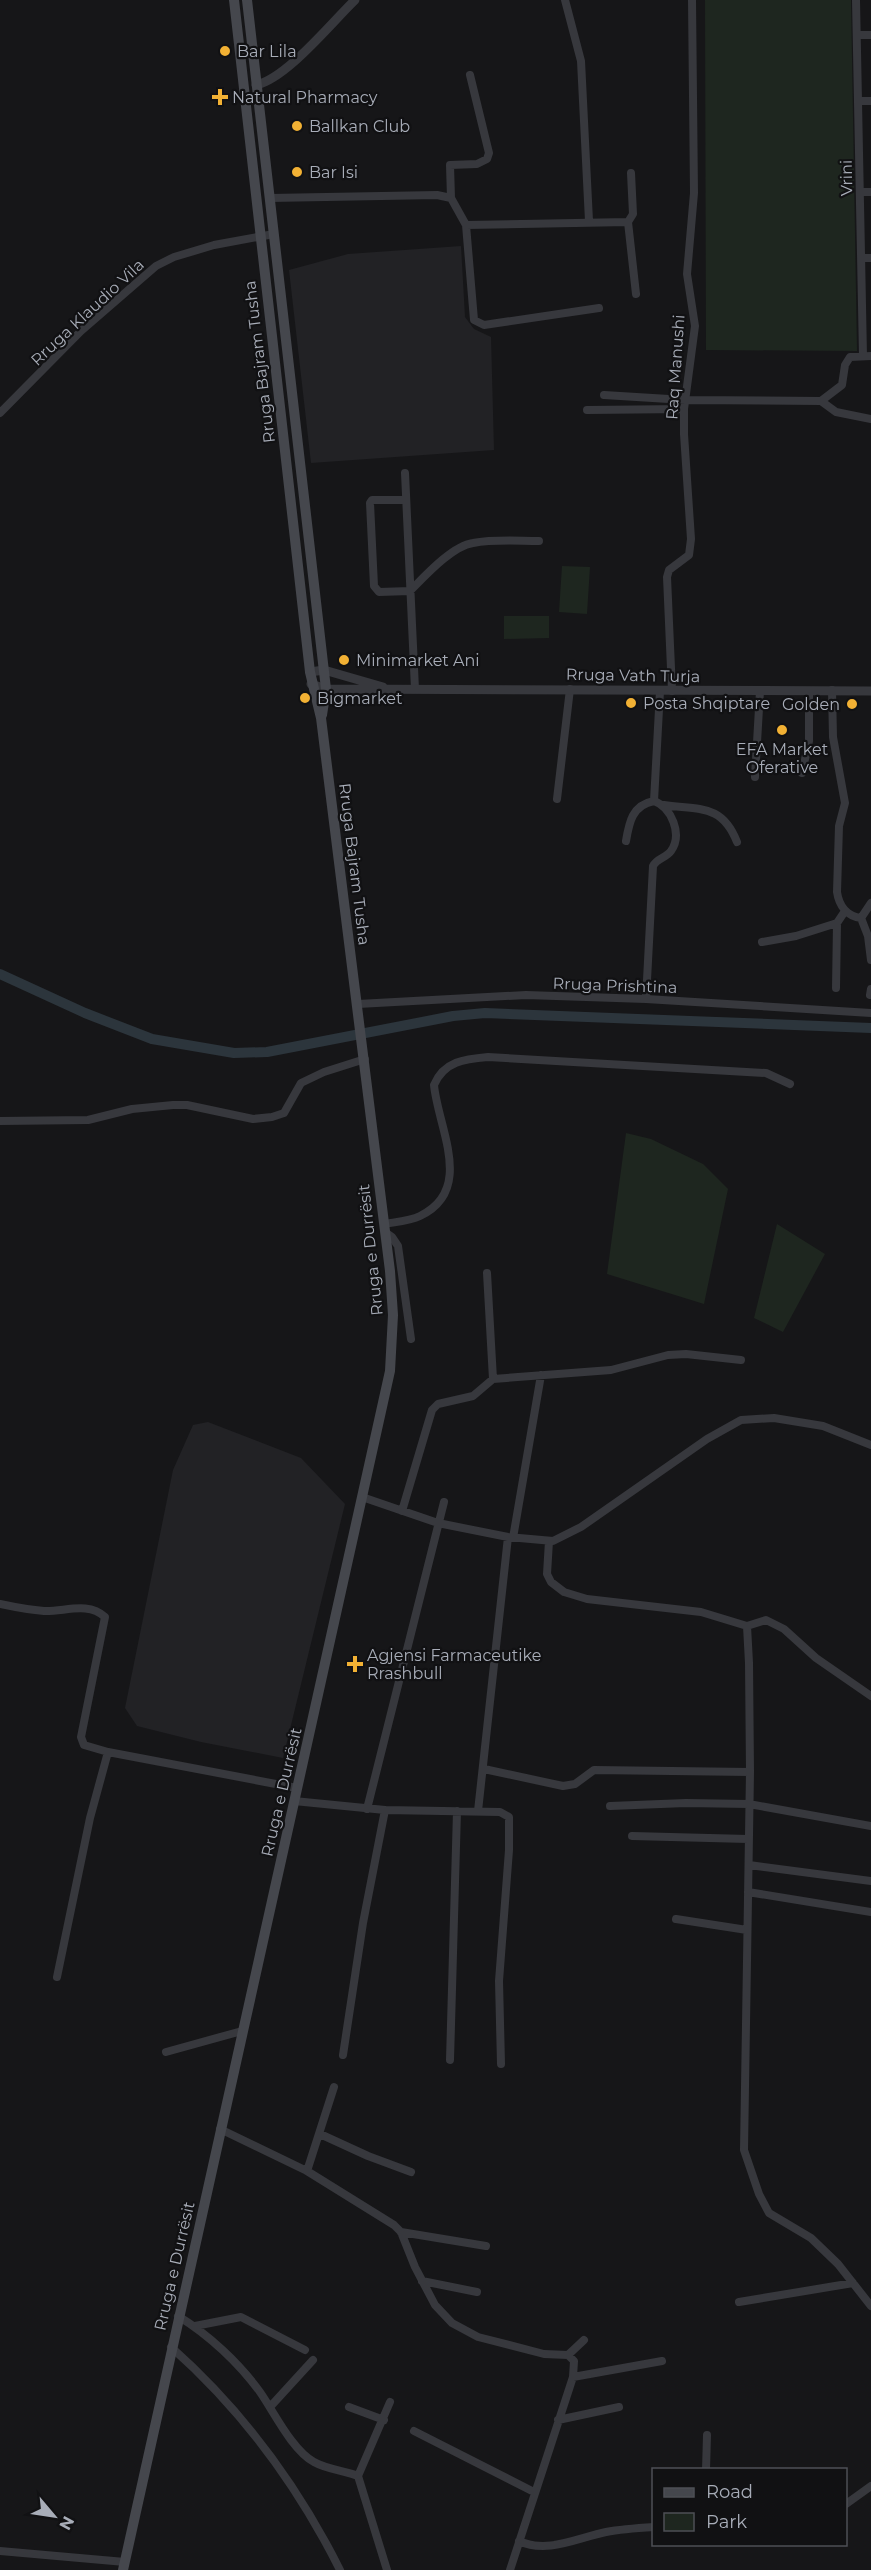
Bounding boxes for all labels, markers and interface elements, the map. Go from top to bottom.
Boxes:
place label: Bar Lila [237,42,297,61]
marker: Bar Lila [218,44,232,58]
place label: Natural Pharmacy [232,88,378,107]
marker: Natural Pharmacy [213,90,227,104]
place label: Ballkan Club [309,117,410,136]
marker: Ballkan Club [290,119,304,133]
street label: Vrini [837,160,856,196]
place label: Bar Isi [309,163,358,182]
marker: Bar Isi [290,165,304,179]
street label: Rruga Klaudio Vila [27,255,148,370]
street label: Rruga Bajram Tusha [240,280,279,444]
street label: Raq Manushi [662,314,689,420]
place label: Minimarket Ani [356,651,480,670]
marker: Minimarket Ani [337,653,351,667]
street label: Rruga Vath Turja [566,665,700,686]
place label: Bigmarket [317,689,403,708]
marker: Bigmarket [298,691,312,705]
place label: Posta Shqiptare [643,694,770,713]
place label: Golden [782,695,840,714]
marker: Posta Shqiptare [624,696,638,710]
marker: Golden [845,697,859,711]
marker: EFA Market Oferative [775,723,789,737]
place label: EFA Market Oferative [736,740,829,777]
street label: Rruga Bajram Tusha [335,782,374,946]
street label: Rruga Prishtina [552,974,678,997]
street label: Rruga e Durrësit [354,1183,387,1316]
place label: Agjensi Farmaceutike Rrashbull [367,1646,541,1683]
marker: Agjensi Farmaceutike Rrashbull [348,1657,362,1671]
street label: Rruga e Durrësit [257,1725,306,1858]
street label: Rruga e Durrësit [150,2199,199,2332]
legend [652,2468,847,2546]
text: Road [706,2481,753,2503]
north arrow [24,2486,84,2546]
text: Park [706,2511,747,2533]
text: N [55,2513,78,2533]

